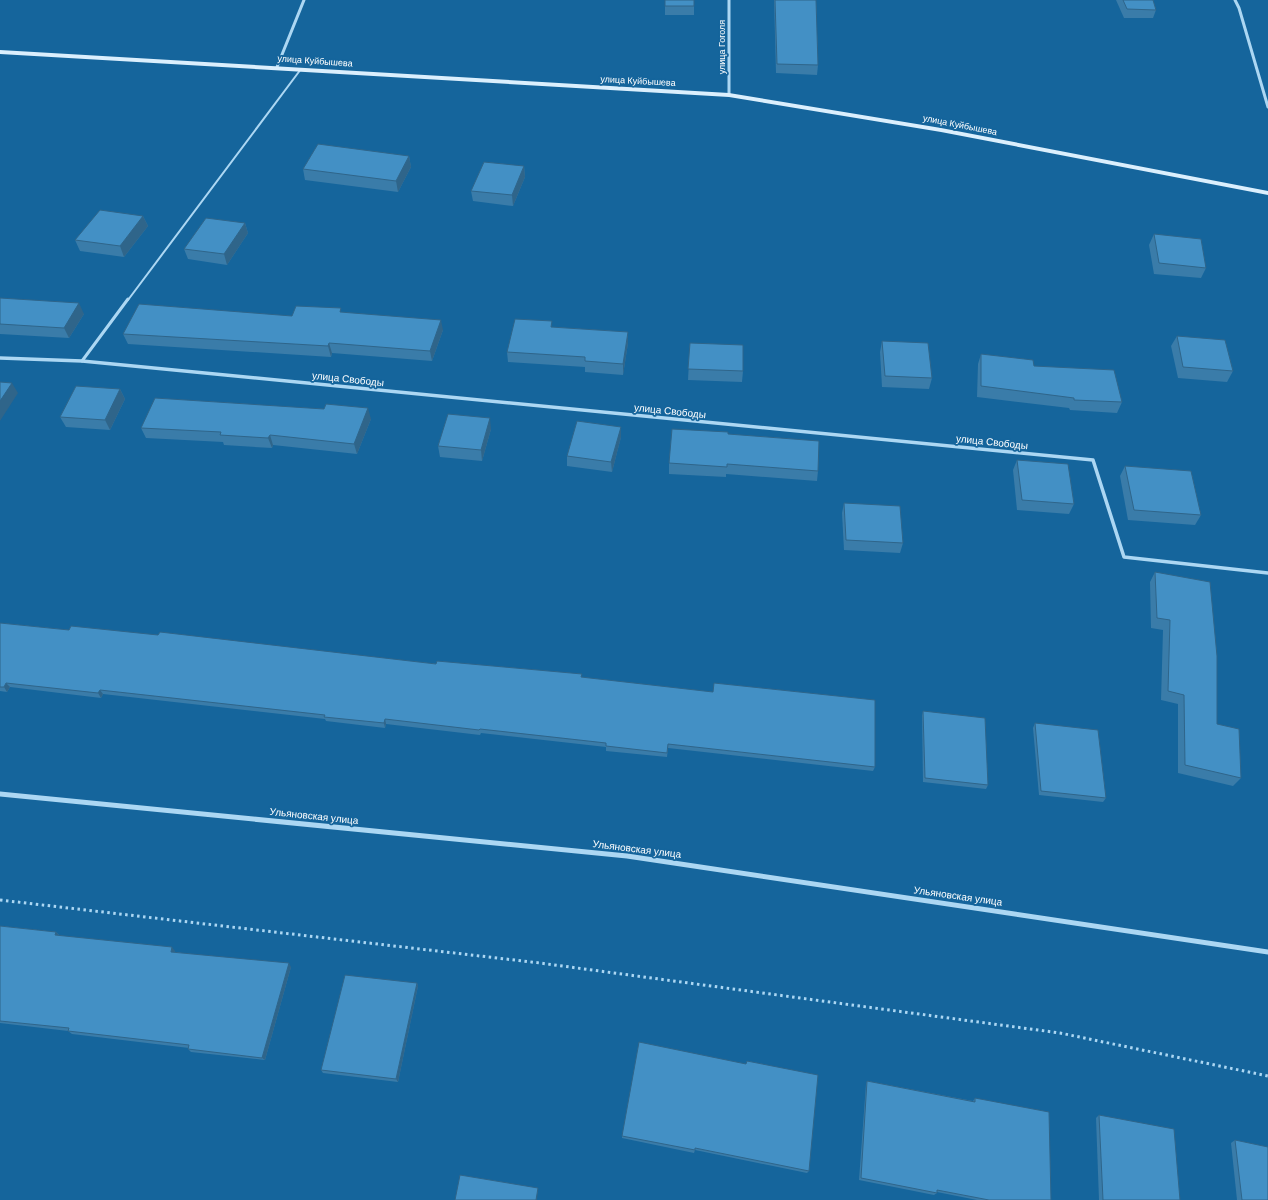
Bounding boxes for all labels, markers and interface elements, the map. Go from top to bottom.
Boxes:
street label: улица Гоголя [716,20,728,74]
street label: улица Куйбышева [277,52,353,70]
street label: улица Куйбышева [600,73,676,89]
street label: улица Куйбышева [922,112,998,138]
street label: улица Свободы [311,369,385,389]
street label: улица Свободы [633,401,707,421]
street label: улица Свободы [955,432,1029,452]
street label: Ульяновская улица [269,805,359,827]
street label: Ульяновская улица [592,837,682,861]
street label: Ульяновская улица [913,883,1003,909]

